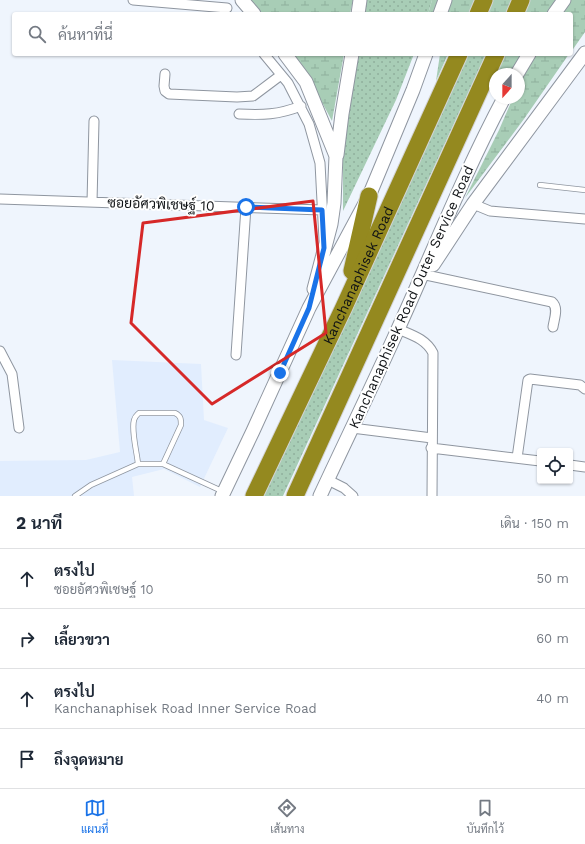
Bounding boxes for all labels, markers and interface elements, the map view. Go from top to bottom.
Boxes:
search box [12,12,573,56]
icon: search [26,23,48,45]
text: ค้นหาที่นี่ [58,26,113,44]
north arrow [489,68,525,104]
street label: Kanchanaphisek Road Outer Service Road [345,163,477,431]
street label: ซอยอัศวพิเชษฐ์ 10 [107,193,215,215]
route start [237,198,255,216]
street label: Kanchanaphisek Road [319,204,397,347]
route end [271,364,289,382]
map controls [537,448,573,484]
button: locate [537,448,573,484]
text: 2 นาที [16,513,62,533]
text: เดิน · 150 m [500,516,569,531]
text: ตรงไป [54,562,95,580]
icon: ahead [16,568,38,590]
text: 50 m [537,571,569,586]
text: ซอยอัศวพิเชษฐ์ 10 [54,582,154,597]
icon: right [16,628,38,650]
text: เลี้ยวขวา [54,631,110,649]
text: 60 m [536,631,569,646]
text: ตรงไป [54,683,95,701]
icon: ahead [16,688,38,710]
text: 40 m [536,691,569,706]
text: Kanchanaphisek Road Inner Service Road [54,701,317,716]
icon: arrive [16,748,38,770]
text: ถึงจุดหมาย [54,751,124,769]
tab: แผนที่ [81,797,108,836]
tab: เส้นทาง [270,797,305,836]
tab: บันทึกไว้ [466,797,504,836]

